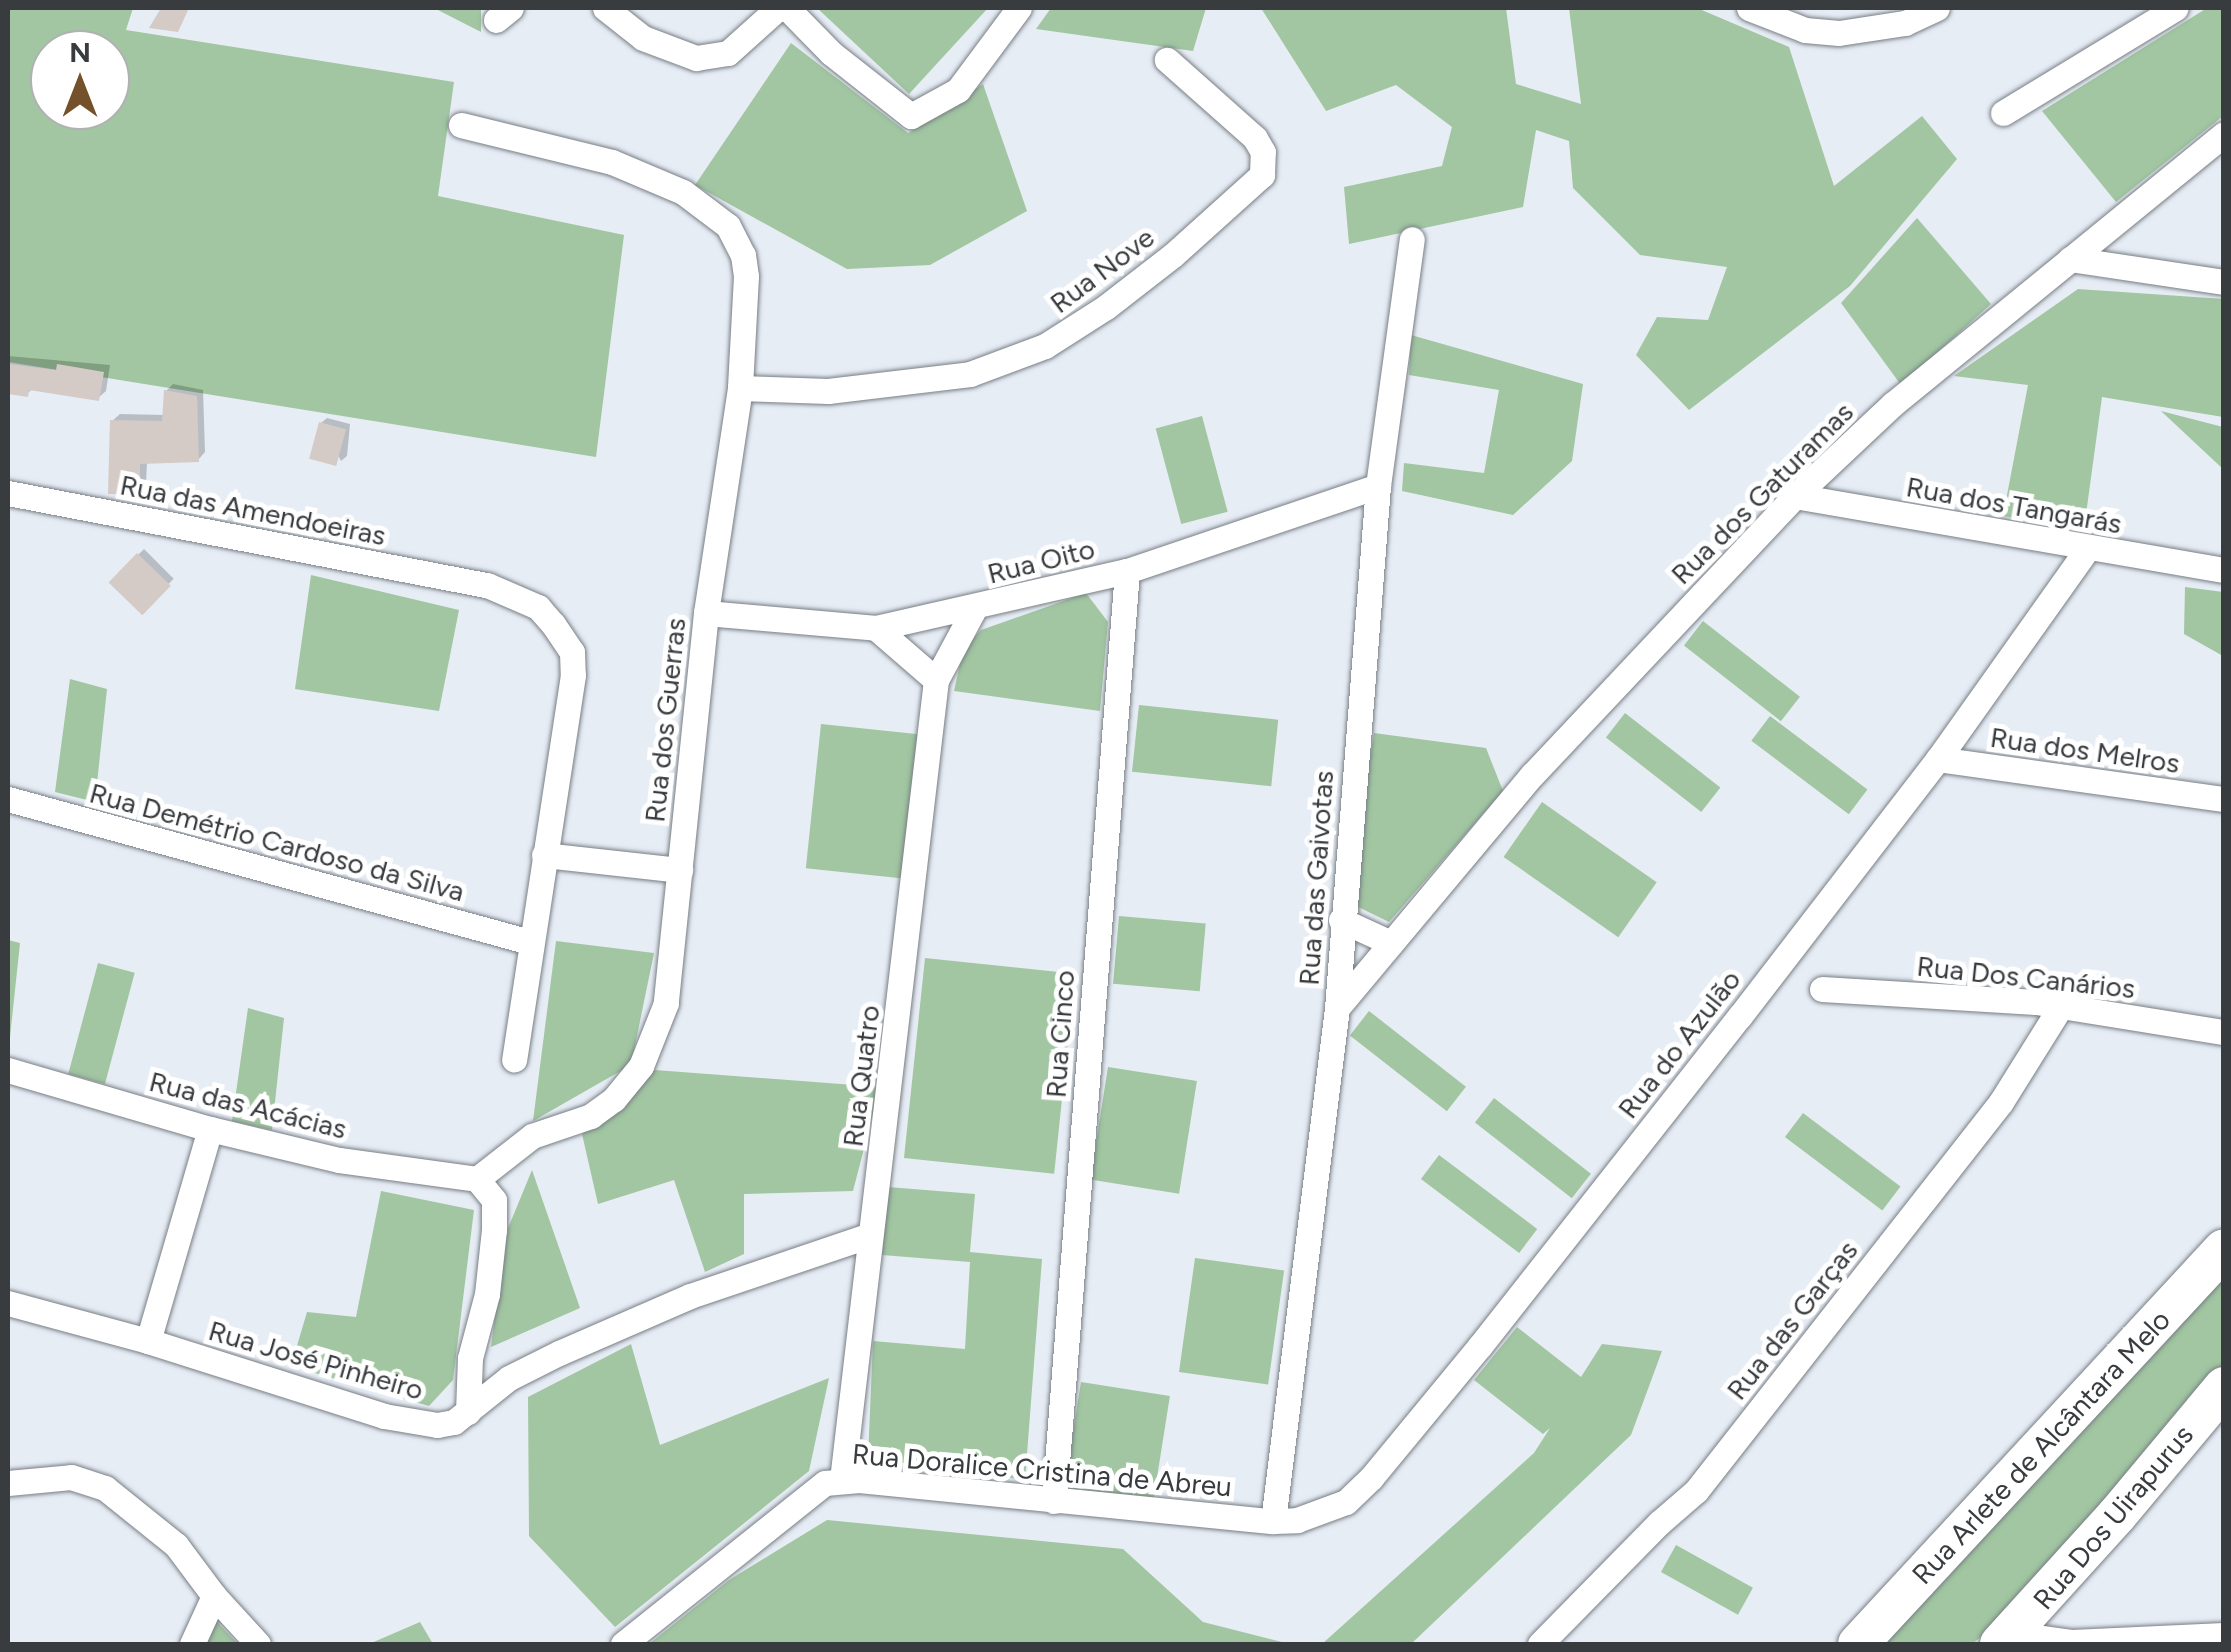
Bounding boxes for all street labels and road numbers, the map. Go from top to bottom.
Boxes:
street label: Rua Nove [1043,220,1161,320]
street label: Rua dos Gaturamas [1664,395,1860,591]
street label: Rua das Amendoeiras [117,468,389,552]
street label: Rua dos Tangarás [1904,470,2124,540]
street label: Rua Oito [984,531,1098,591]
street label: Rua dos Guerras [638,616,692,824]
street label: Rua dos Melros [1988,720,2182,780]
street label: Rua das Gaivotas [1292,769,1340,987]
street label: Rua Demétrio Cardoso da Silva [86,776,468,908]
street label: Rua Dos Canários [1915,949,2137,1005]
street label: Rua do Azulão [1611,963,1747,1125]
street label: Rua Cinco [1039,969,1081,1099]
street label: Rua Quatro [836,1003,886,1149]
street label: Rua das Acácias [146,1064,350,1146]
street label: Rua das Garças [1720,1234,1864,1406]
street label: Rua Arlete de Alcântara Melo [1905,1303,2177,1591]
street label: Rua José Pinheiro [205,1313,427,1407]
street label: Rua Dos Uirapurus [2026,1418,2200,1616]
street label: Rua Doralice Cristina de Abreu [851,1437,1233,1503]

